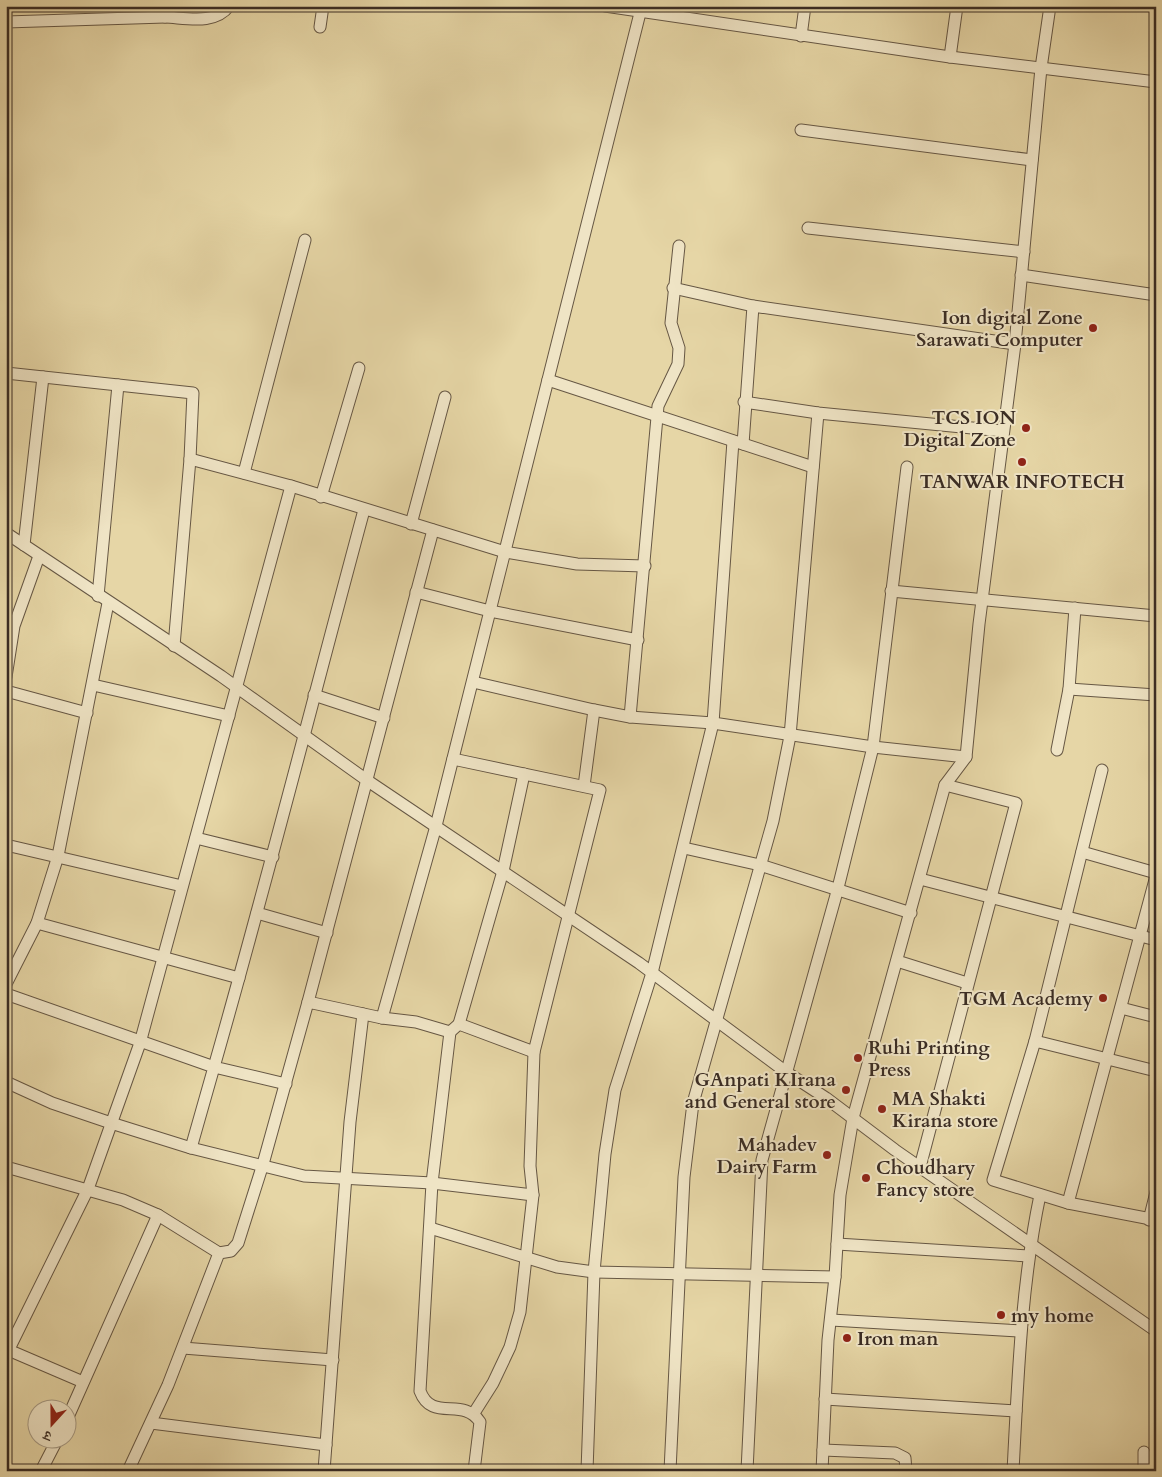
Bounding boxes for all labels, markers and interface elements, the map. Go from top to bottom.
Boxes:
place label: Ion digital Zone Sarawati Computer [916,305,1083,353]
marker: Ion digital Zone Sarawati Computer [1087,322,1099,334]
place label: TCS ION Digital Zone [903,405,1017,453]
marker: TCS ION Digital Zone [1020,422,1032,434]
marker: TANWAR INFOTECH [1016,456,1028,468]
place label: TANWAR INFOTECH [920,469,1125,495]
place label: TGM Academy [959,986,1093,1012]
marker: TGM Academy [1097,992,1109,1004]
place label: Ruhi Printing Press [868,1035,990,1083]
marker: Ruhi Printing Press [852,1052,864,1064]
place label: GAnpati KIrana and General store [685,1067,837,1115]
marker: GAnpati KIrana and General store [840,1084,852,1096]
place label: MA Shakti Kirana store [892,1086,998,1134]
marker: MA Shakti Kirana store [876,1103,888,1115]
place label: Mahadev Dairy Farm [717,1132,818,1180]
marker: Mahadev Dairy Farm [821,1149,833,1161]
place label: Choudhary Fancy store [876,1155,976,1203]
marker: Choudhary Fancy store [860,1172,872,1184]
place label: my home [1011,1303,1094,1329]
marker: my home [995,1309,1007,1321]
place label: Iron man [857,1326,939,1352]
marker: Iron man [841,1332,853,1344]
north arrow [28,1400,78,1450]
text: उ [40,1425,55,1446]

